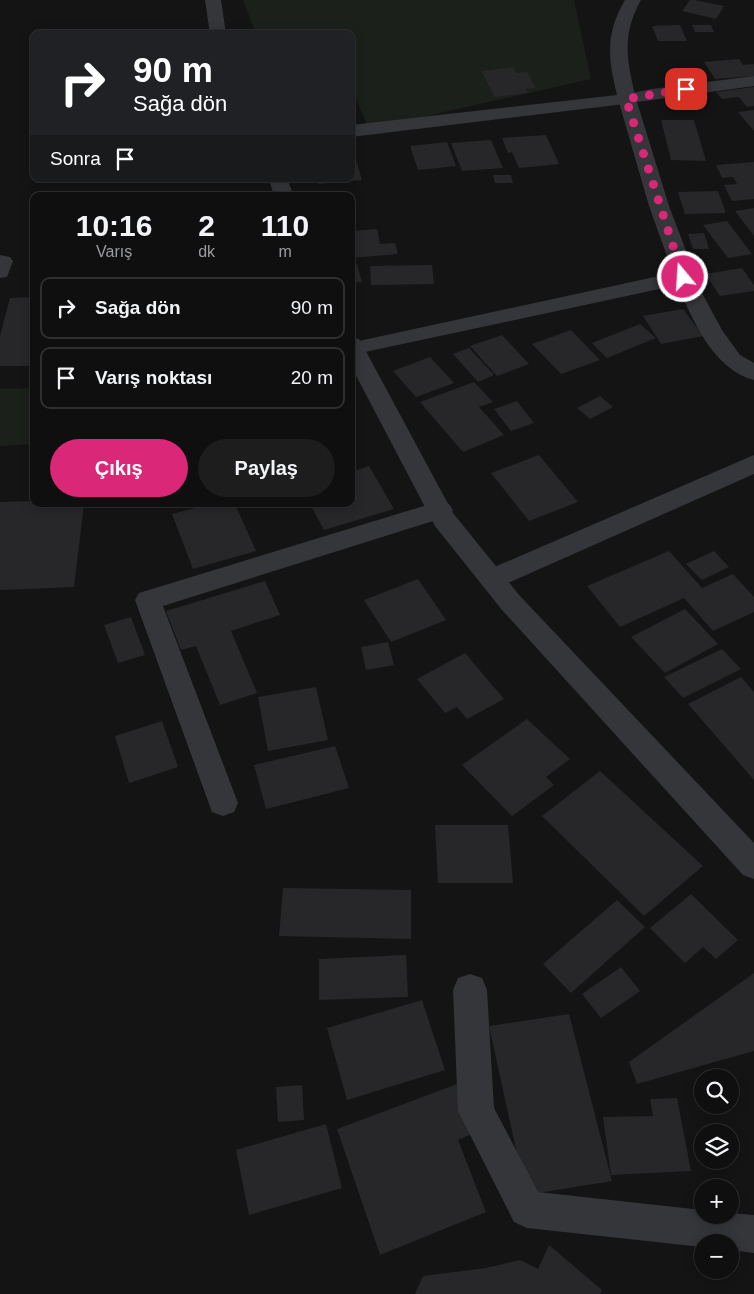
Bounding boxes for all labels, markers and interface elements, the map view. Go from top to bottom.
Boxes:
icon: right [50,50,115,115]
text: 90 m [133,50,213,89]
pin [665,68,707,110]
icon: arrive [672,75,700,103]
text: Sağa dön [133,91,227,116]
icon: arrive [111,145,139,173]
text: Sonra [50,148,101,169]
text: 10:16 [76,209,152,242]
text: 2 [198,209,215,242]
text: 110 [261,209,309,242]
text: Varış [96,243,132,260]
text: dk [198,243,215,260]
text: m [278,243,292,260]
position arrow [656,250,708,302]
icon: right [52,294,80,322]
text: Sağa dön [95,297,181,318]
text: 90 m [291,297,333,318]
icon: arrive [52,364,80,392]
text: Varış noktası [95,367,212,388]
text: 20 m [291,367,333,388]
button: Çıkış [50,439,188,497]
button: Paylaş [198,439,335,497]
map controls [694,1069,739,1279]
button: search [694,1069,739,1114]
button: layers [694,1124,739,1169]
button: + [694,1179,739,1224]
button: − [694,1234,739,1279]

